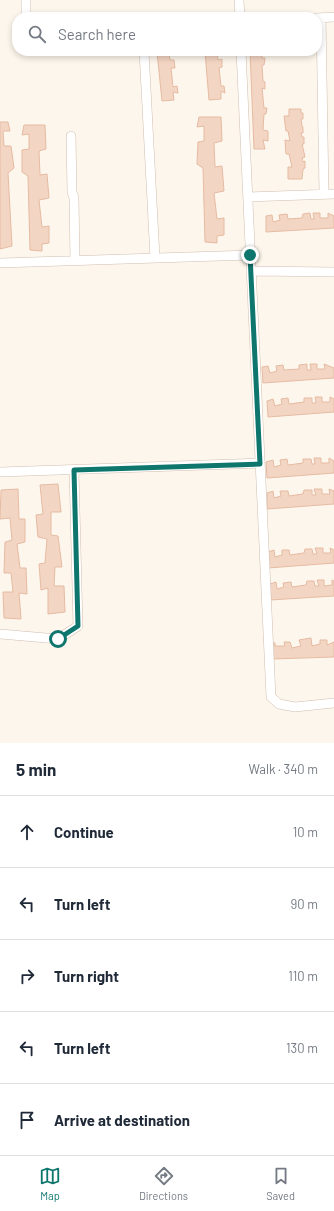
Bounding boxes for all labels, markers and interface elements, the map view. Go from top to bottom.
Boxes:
search box [12,12,322,56]
icon: search [26,23,48,45]
text: Search here [58,25,136,43]
route end [241,246,259,264]
route start [49,630,67,648]
text: 5 min [16,759,56,779]
text: Walk · 340 m [249,761,318,777]
icon: ahead [16,821,38,843]
text: Continue [54,823,114,841]
text: 10 m [293,824,318,840]
icon: left [16,893,38,915]
text: Turn left [54,895,110,913]
text: 90 m [291,896,318,912]
icon: right [16,965,38,987]
text: Turn right [54,967,119,985]
text: 110 m [288,968,318,984]
icon: left [16,1037,38,1059]
text: Turn left [54,1039,110,1057]
text: 130 m [286,1040,318,1056]
icon: arrive [16,1109,38,1131]
text: Arrive at destination [54,1111,190,1129]
tab: Map [39,1165,61,1202]
tab: Directions [139,1165,188,1202]
tab: Saved [266,1165,295,1202]

